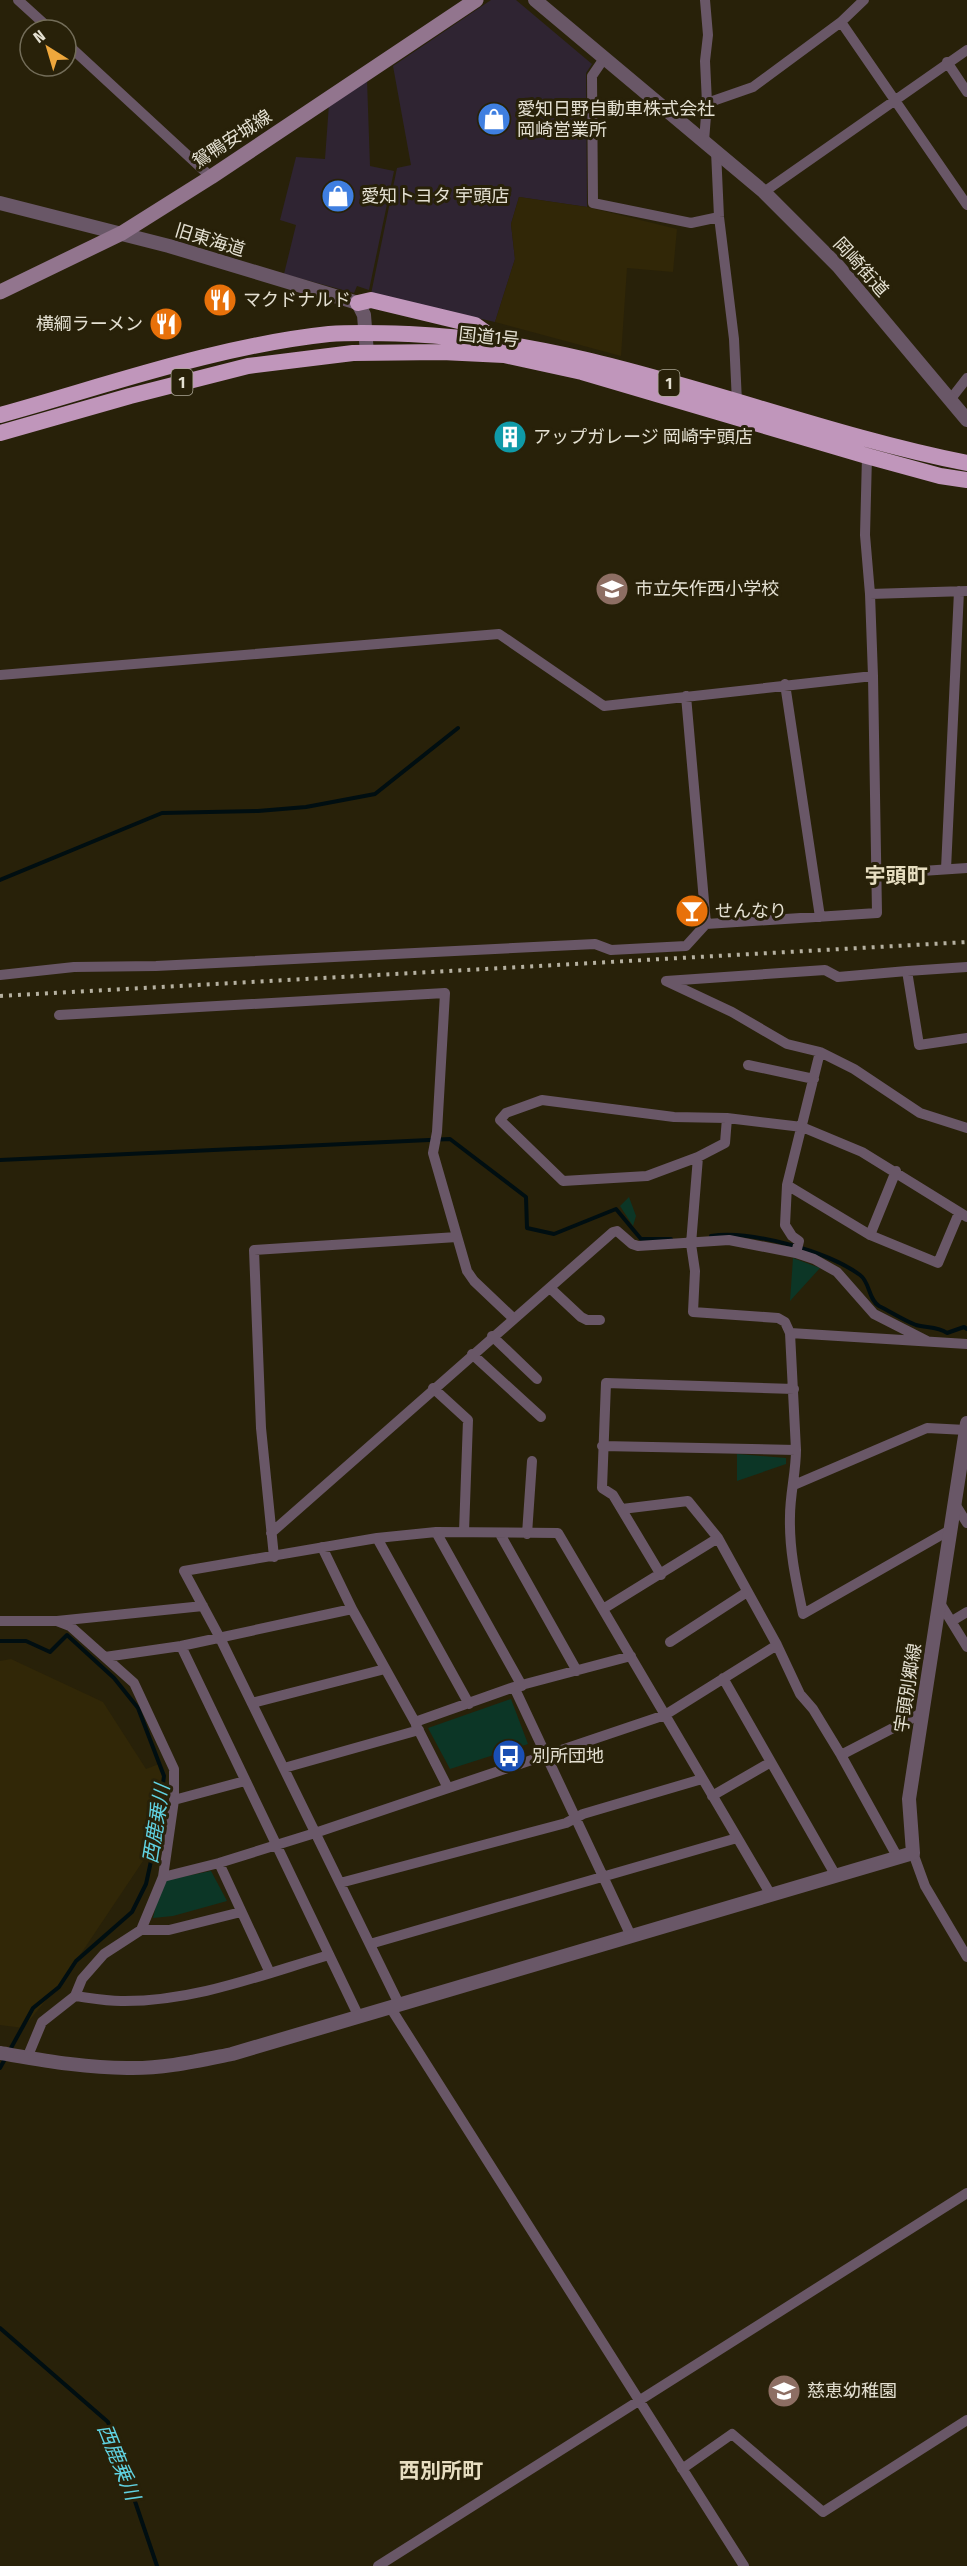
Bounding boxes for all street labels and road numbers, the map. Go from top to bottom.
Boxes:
street label: 鴛鴨安城線 [188,105,276,173]
street label: 旧東海道 [172,219,248,261]
street label: 岡崎街道 [829,233,893,301]
street label: 国道1号 [458,323,520,351]
road number: 1 [172,369,192,395]
road number: 1 [658,370,680,396]
street label: 宇頭別郷線 [890,1642,926,1734]

